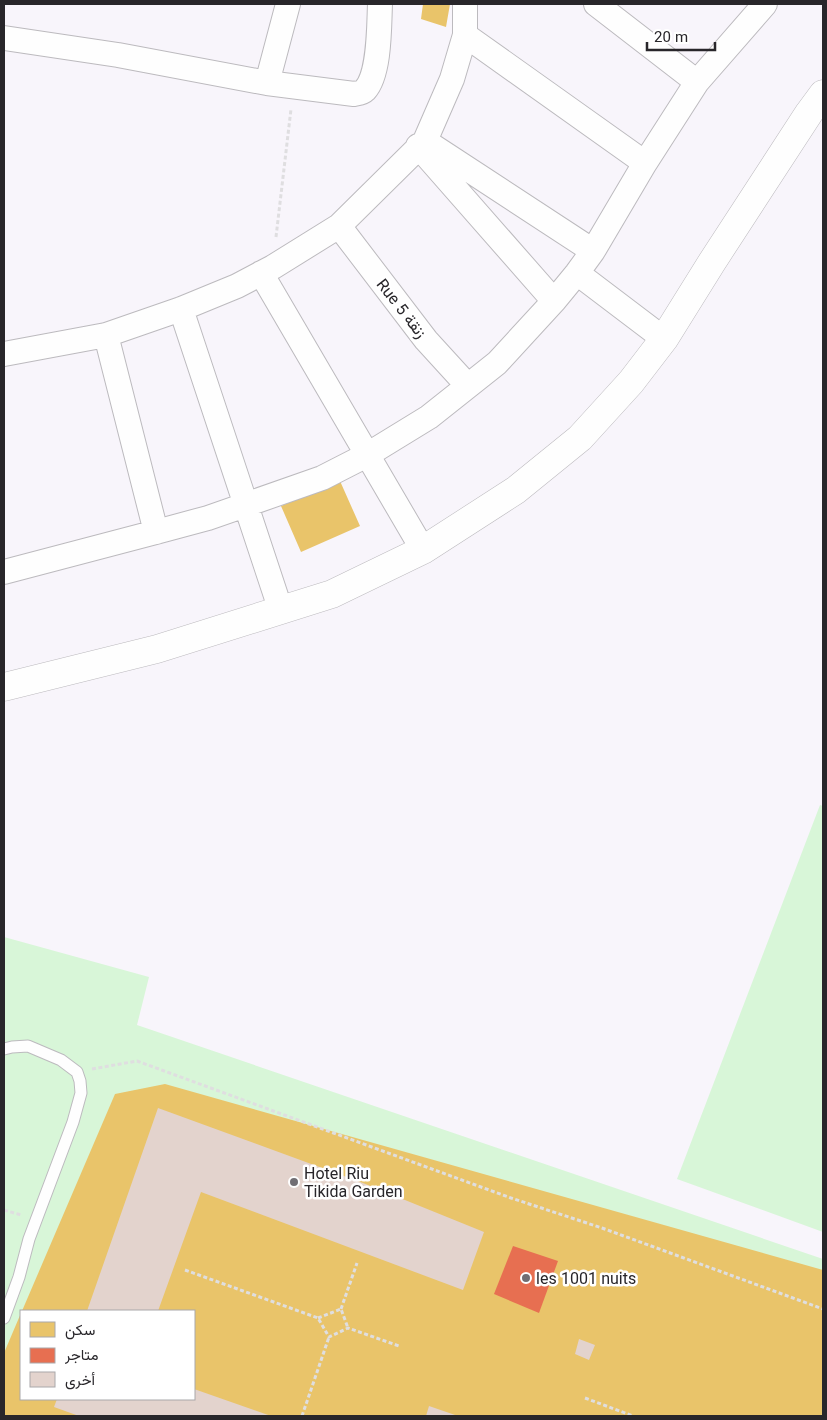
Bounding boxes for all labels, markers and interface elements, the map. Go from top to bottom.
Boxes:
scale bar [647,20,714,52]
text: 20 m [654,27,688,50]
street label: Rue 5 زنقة [369,274,431,345]
place label: Hotel Riu Tikida Garden [304,1163,403,1206]
marker: Hotel Riu Tikida Garden [288,1176,300,1188]
place label: les 1001 nuits [536,1268,636,1293]
marker: les 1001 nuits [520,1272,532,1284]
legend [20,1310,195,1400]
text: سكن [65,1320,95,1343]
text: متاجر [64,1345,99,1368]
text: أخرى [65,1370,95,1393]

